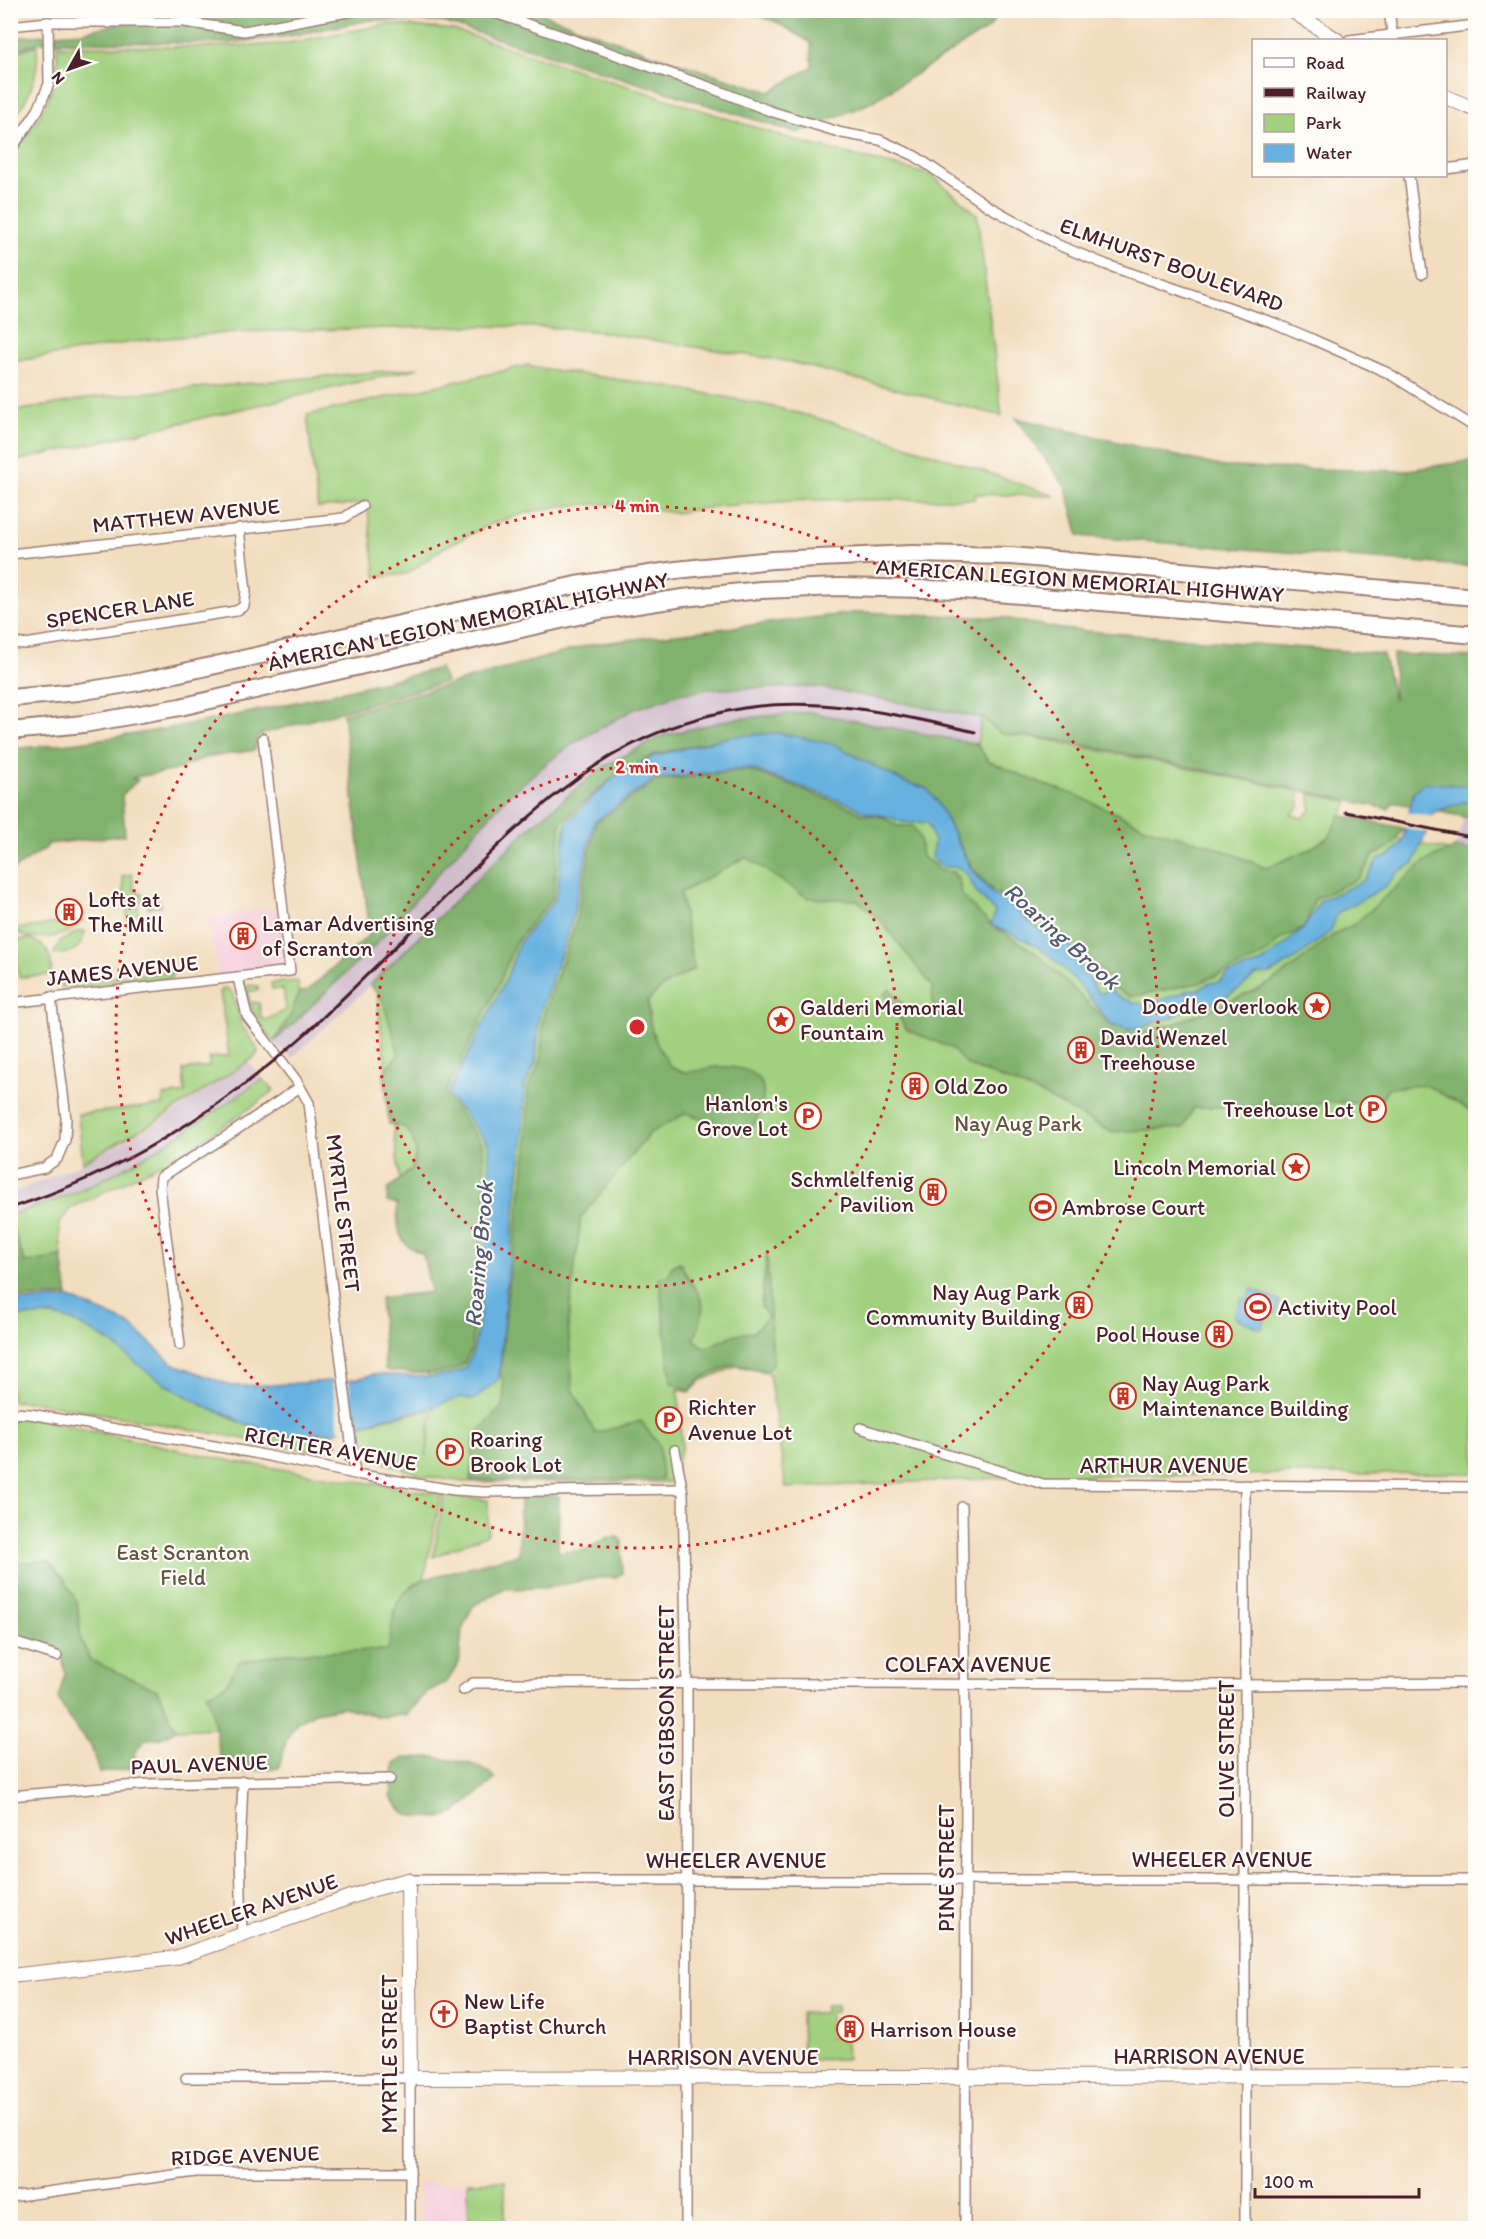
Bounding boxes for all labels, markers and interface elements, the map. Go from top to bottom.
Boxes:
north arrow [39,39,99,99]
legend [1252,39,1447,177]
text: Road [1306,52,1345,74]
text: N [47,68,69,89]
text: Railway [1306,82,1367,104]
text: Park [1306,112,1341,134]
text: Water [1306,142,1352,164]
street label: ELMHURST BOULEVARD [1056,211,1287,318]
street label: MATTHEW AVENUE [91,492,281,539]
text: 4 min [615,495,660,517]
street label: AMERICAN LEGION MEMORIAL HIGHWAY [875,553,1285,608]
street label: AMERICAN LEGION MEMORIAL HIGHWAY [265,566,671,677]
street label: SPENCER LANE [44,584,196,634]
text: 2 min [616,756,659,778]
water label: Roaring Brook [998,876,1128,997]
place label: Lofts at The Mill [88,886,163,938]
building icon: Lofts at The Mill [54,897,84,927]
place label: Lamar Advertising of Scranton [262,910,435,962]
building icon: Lamar Advertising of Scranton [228,921,258,951]
street label: JAMES AVENUE [45,949,199,992]
place icon: Doodle Overlook [1302,991,1332,1021]
place label: Doodle Overlook [1142,993,1299,1020]
place label: Galderi Memorial Fountain [800,994,963,1046]
place icon: Galderi Memorial Fountain [766,1005,796,1035]
centre of rings [627,1017,647,1037]
place label: David Wenzel Treehouse [1100,1024,1227,1076]
building icon: David Wenzel Treehouse [1066,1035,1096,1065]
building icon: Old Zoo [900,1071,930,1101]
place label: Old Zoo [934,1073,1008,1100]
place label: Hanlon's Grove Lot [697,1090,788,1142]
parking icon: Treehouse Lot [1358,1094,1388,1124]
place label: Treehouse Lot [1223,1096,1354,1123]
parking icon: Hanlon's Grove Lot [793,1101,823,1131]
park label: Nay Aug Park [954,1110,1082,1137]
street label: MYRTLE STREET [320,1132,367,1294]
place icon: Lincoln Memorial [1281,1152,1311,1182]
place label: Lincoln Memorial [1113,1154,1276,1181]
place label: Schmlelfenig Pavilion [791,1166,915,1218]
building icon: Schmlelfenig Pavilion [918,1177,948,1207]
water label: Roaring Brook [458,1178,499,1328]
sports icon: Ambrose Court [1028,1192,1058,1222]
place label: Ambrose Court [1062,1194,1205,1221]
place label: Nay Aug Park Community Building [866,1279,1061,1331]
building icon: Nay Aug Park Community Building [1064,1290,1094,1320]
sports icon: Activity Pool [1243,1292,1273,1322]
place label: Activity Pool [1278,1294,1397,1321]
building icon: Pool House [1204,1319,1234,1349]
place label: Pool House [1096,1321,1200,1348]
place label: Nay Aug Park Maintenance Building [1142,1370,1349,1422]
building icon: Nay Aug Park Maintenance Building [1108,1381,1138,1411]
place label: Richter Avenue Lot [688,1394,792,1446]
parking icon: Richter Avenue Lot [654,1405,684,1435]
street label: RICHTER AVENUE [242,1420,419,1477]
place label: Roaring Brook Lot [470,1426,562,1478]
parking icon: Roaring Brook Lot [435,1437,465,1467]
street label: ARTHUR AVENUE [1080,1452,1248,1479]
park label: East Scranton Field [116,1539,250,1591]
street label: EAST GIBSON STREET [653,1604,680,1821]
street label: COLFAX AVENUE [885,1651,1051,1678]
street label: OLIVE STREET [1213,1679,1240,1818]
street label: PAUL AVENUE [130,1749,268,1780]
street label: PINE STREET [933,1803,960,1932]
street label: WHEELER AVENUE [1132,1846,1312,1873]
street label: WHEELER AVENUE [646,1847,826,1874]
street label: WHEELER AVENUE [161,1867,341,1952]
street label: MYRTLE STREET [376,1974,403,2134]
place label: New Life Baptist Church [464,1988,606,2040]
church icon: New Life Baptist Church [429,1999,459,2029]
building icon: Harrison House [835,2014,865,2044]
place label: Harrison House [870,2016,1017,2043]
street label: HARRISON AVENUE [1113,2043,1305,2070]
street label: HARRISON AVENUE [627,2044,819,2071]
street label: RIDGE AVENUE [170,2139,320,2172]
scale bar [1255,2161,1418,2199]
text: 100 m [1264,2171,1314,2193]

